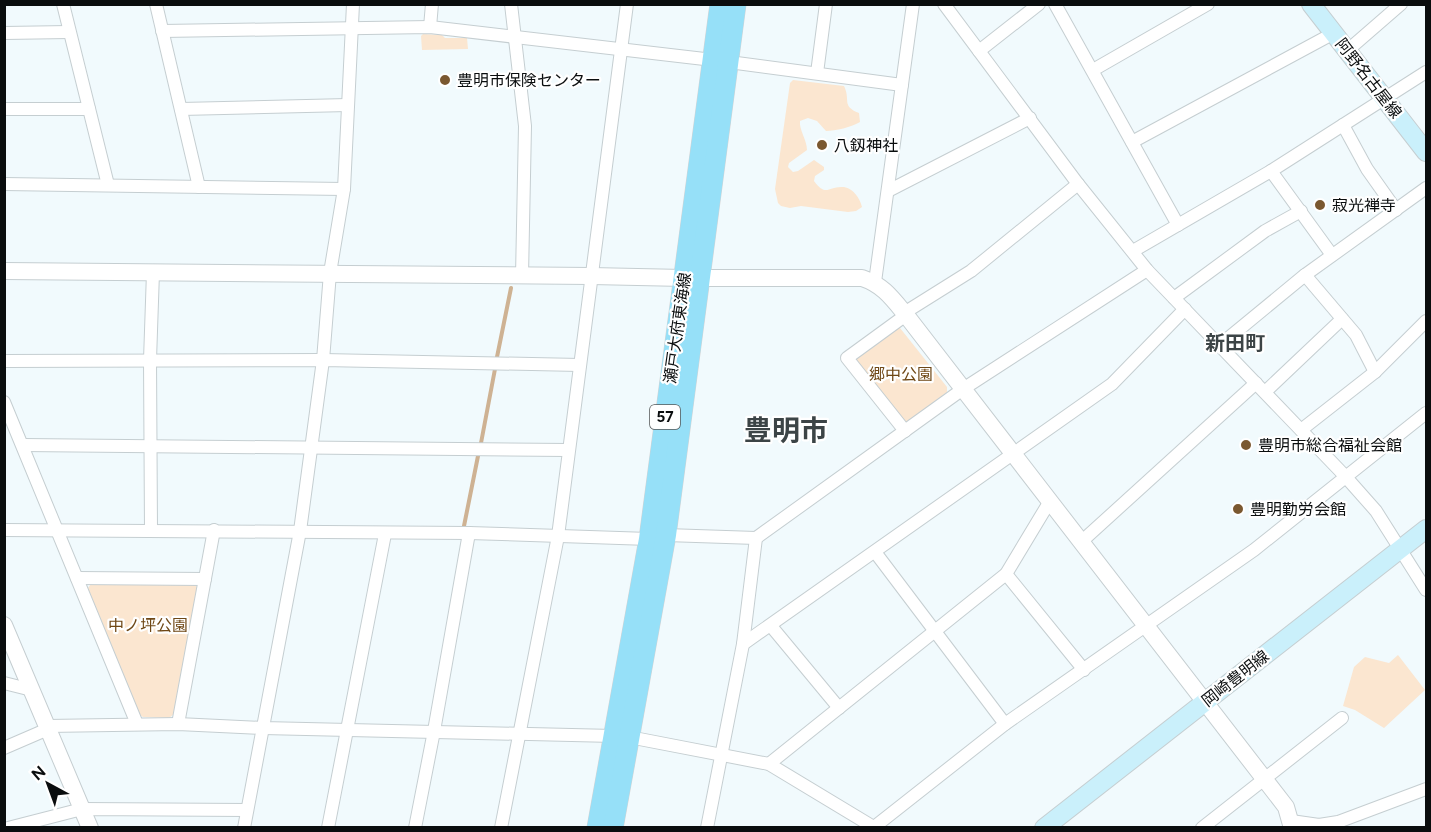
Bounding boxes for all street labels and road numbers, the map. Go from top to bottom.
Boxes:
street label: 阿野名古屋線 [1332,35,1406,122]
street label: 瀬戸大府東海線 [660,271,695,385]
road number: 57 [650,405,680,429]
street label: 岡崎豊明線 [1198,646,1273,711]

